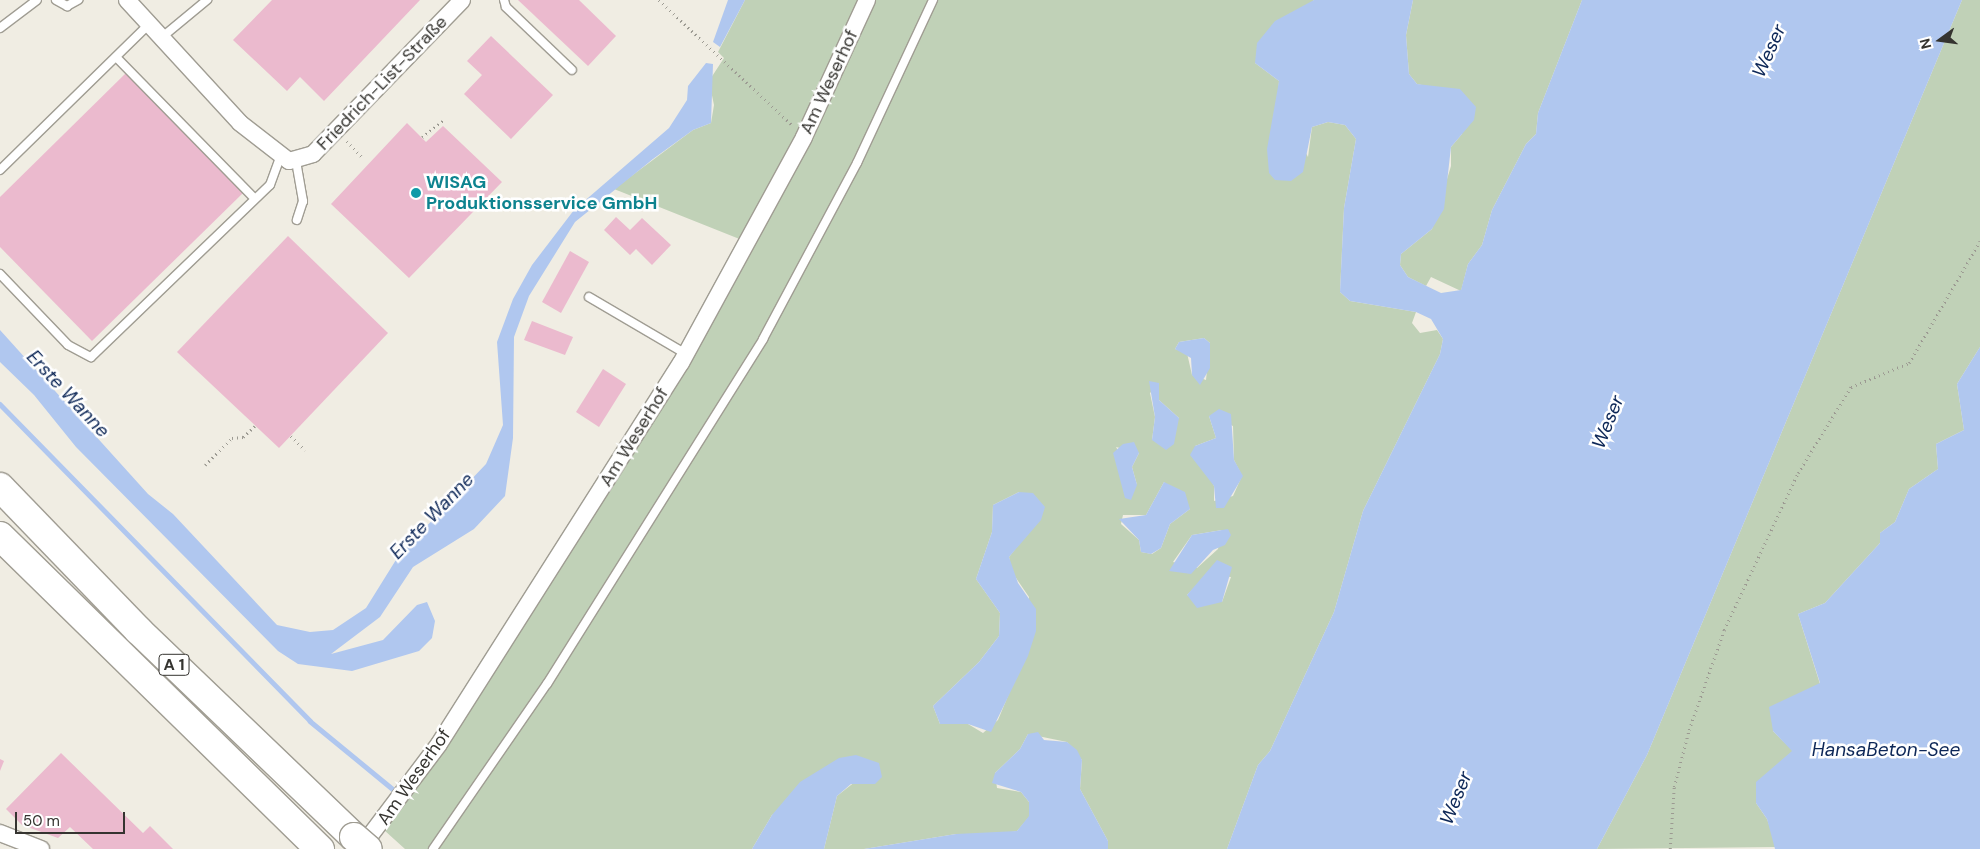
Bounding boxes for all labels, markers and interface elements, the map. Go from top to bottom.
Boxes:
street label: Friedrich-List-Straße [312,11,452,155]
north arrow [1915,15,1965,65]
water label: Weser [1747,21,1791,81]
street label: Am Weserhof [795,26,863,138]
text: N [1915,36,1935,51]
place label: WISAG Produktionsservice GmbH [426,172,657,214]
marker: WISAG Produktionsservice GmbH [410,187,422,199]
water label: Erste Wanne [22,346,114,442]
street label: Am Weserhof [595,384,673,490]
water label: Weser [1587,392,1629,452]
water label: Erste Wanne [385,468,479,564]
road number: A 1 [158,652,190,678]
street label: Am Weserhof [373,725,455,829]
water label: HansaBeton-See [1812,739,1960,761]
water label: Weser [1435,768,1477,828]
scale bar [18,802,128,834]
text: 50 m [23,811,60,831]

